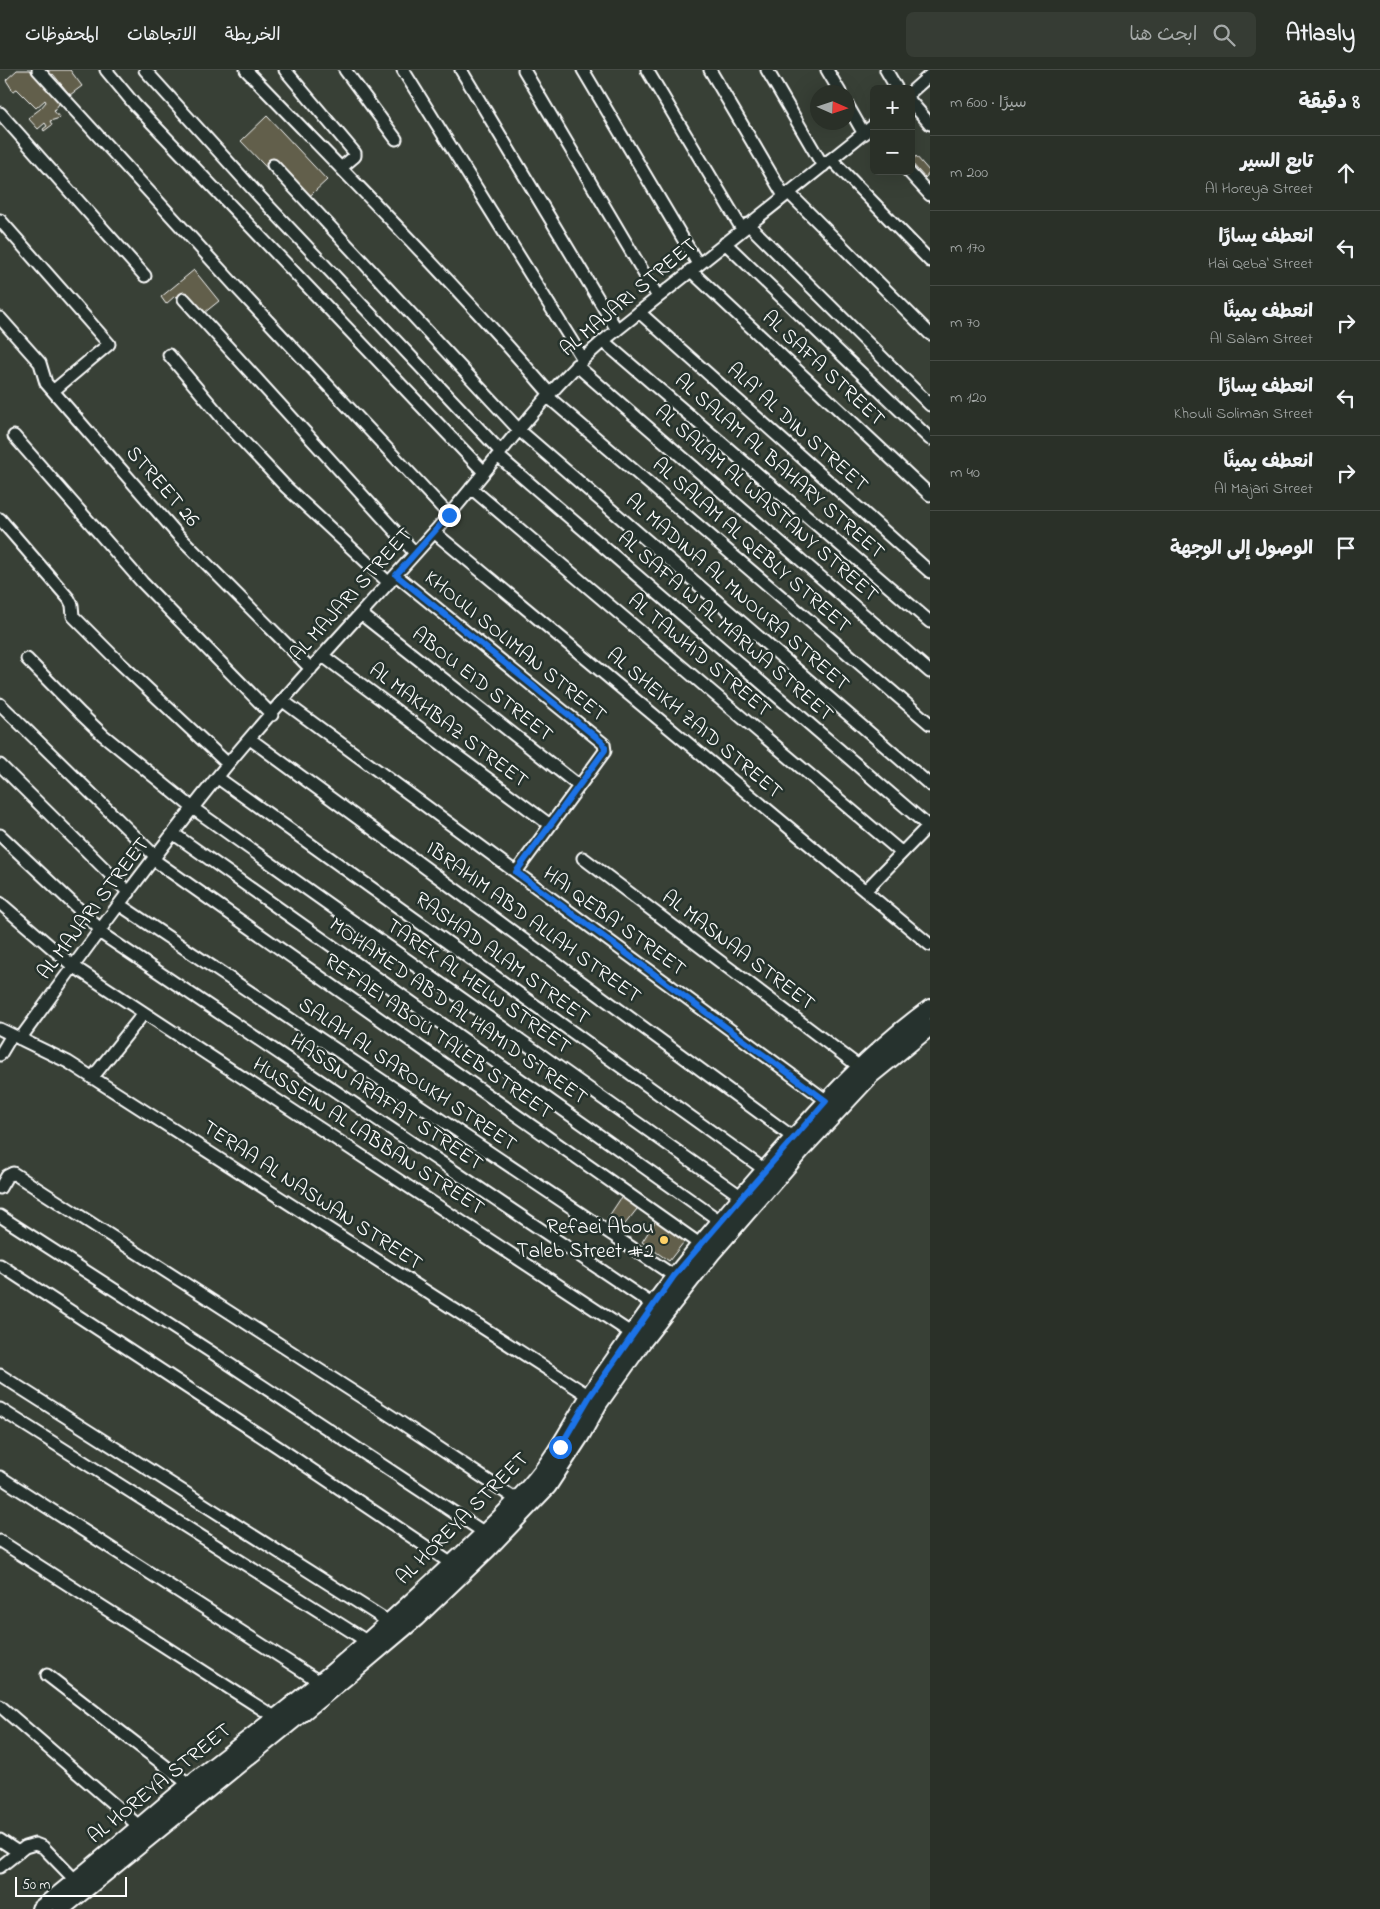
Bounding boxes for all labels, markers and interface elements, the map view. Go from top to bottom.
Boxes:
search box [906,12,1256,57]
text: Atlasly [1286,17,1355,52]
icon: search [1210,21,1238,49]
text: ابحث هنا [1129,22,1198,49]
text: المحفوظات [25,23,99,49]
text: الاتجاهات [127,23,197,49]
text: الخريطة [225,23,281,49]
north arrow [810,85,855,130]
map controls [870,85,915,175]
button: + [870,85,915,130]
text: 8 دقيقة [1298,88,1360,118]
text: سيرًا · 600 m [950,91,1027,115]
button: − [870,130,915,175]
text: تابع السير [1241,149,1313,176]
icon: ahead [1332,159,1360,187]
text: 200 m [950,161,988,185]
text: Al Horeya Street [1205,177,1313,201]
text: انعطف يسارًا [1218,224,1313,251]
street label: AL MAJARI STREET [554,231,704,365]
icon: left [1332,234,1360,262]
text: 170 m [950,236,985,260]
text: Hai Qeba' Street [1208,252,1313,276]
text: انعطف يمينًا [1223,299,1313,326]
street label: AL SAFA STREET [755,304,891,434]
icon: right [1332,309,1360,337]
text: 70 m [950,311,980,335]
text: Al Salam Street [1209,327,1313,351]
street label: ALA' AL DIN STREET [720,356,874,500]
street label: AL SALAM AL BAHARY STREET [667,367,891,567]
text: انعطف يسارًا [1218,374,1313,401]
icon: left [1332,384,1360,412]
text: 120 m [950,386,986,410]
street label: AL SALAM AL WASTANY STREET [647,398,885,610]
text: Khouli Soliman Street [1174,402,1313,426]
street label: STREET 26 [118,440,206,534]
text: انعطف يمينًا [1223,449,1313,476]
street label: AL SALAM AL QEBLY STREET [645,451,857,641]
icon: right [1332,459,1360,487]
text: 40 m [950,461,980,485]
text: Al Majari Street [1214,477,1313,501]
street label: AL MADINA AL MNOURA STREET [618,487,856,699]
route end [438,504,461,527]
street label: AL MAJARI STREET [284,521,420,669]
street label: AL SAFA W AL MARWA STREET [610,524,840,730]
icon: arrive [1332,534,1360,562]
text: الوصول إلى الوجهة [1170,536,1313,563]
street label: KHOULI SOLIMAN STREET [417,564,613,730]
street label: AL TAWHID STREET [621,587,777,725]
street label: ABOU EID STREET [405,620,559,750]
street label: AL SHEIKH ZAID STREET [599,641,789,807]
street label: AL MAKHBAZ STREET [362,656,534,796]
street label: AL MAJARI STREET [30,832,158,986]
street label: IBRAHIM ABD ALLAH STREET [419,834,647,1012]
street label: HAI QEBA' STREET [536,860,692,984]
street label: AL MASNAA STREET [655,883,821,1019]
street label: RASHAD ALAM STREET [408,885,596,1033]
street label: MOHAMED ABD AL HAMID STREET [323,911,593,1113]
street label: TAREK AL HELW STREET [379,912,577,1062]
street label: REFAEI ABOU TALEB STREET [318,947,558,1127]
street label: SALAH AL SAROUKH STREET [292,990,522,1160]
street label: HASSN ARAFAT STREET [283,1027,489,1179]
street label: HUSSEIN AL LABBAN STREET [246,1051,490,1223]
street label: TERAA AL NASWAN STREET [196,1113,428,1279]
place label: Refaei Abou Taleb Street #2 [517,1213,654,1267]
marker: Refaei Abou Taleb Street #2 [658,1234,670,1246]
route start [549,1436,572,1459]
street label: AL HOREYA STREET [390,1446,536,1592]
street label: AL HOREYA STREET [82,1716,238,1852]
scale bar [15,1874,128,1897]
text: 50 m [22,1875,50,1896]

